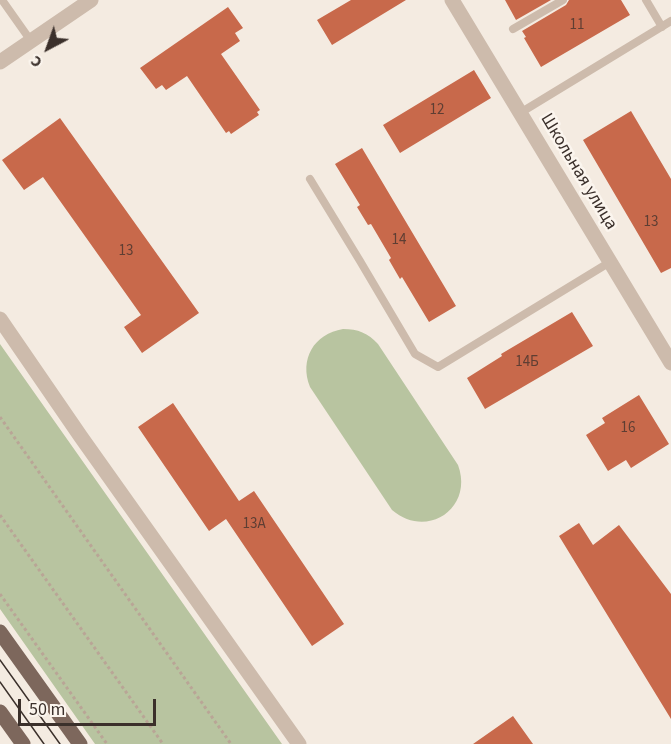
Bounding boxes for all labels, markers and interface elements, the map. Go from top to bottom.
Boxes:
house number: 11 [570,17,584,35]
north arrow [18,18,78,78]
text: С [25,50,47,73]
house number: 12 [430,102,444,120]
street label: Школьная улица [535,110,621,234]
house number: 13 [644,214,658,232]
house number: 14 [392,232,406,250]
house number: 13 [119,243,133,261]
house number: 14Б [515,354,539,372]
house number: 16 [621,420,635,438]
house number: 13А [242,516,266,534]
scale bar [21,687,159,725]
text: 50 m [29,697,65,722]

